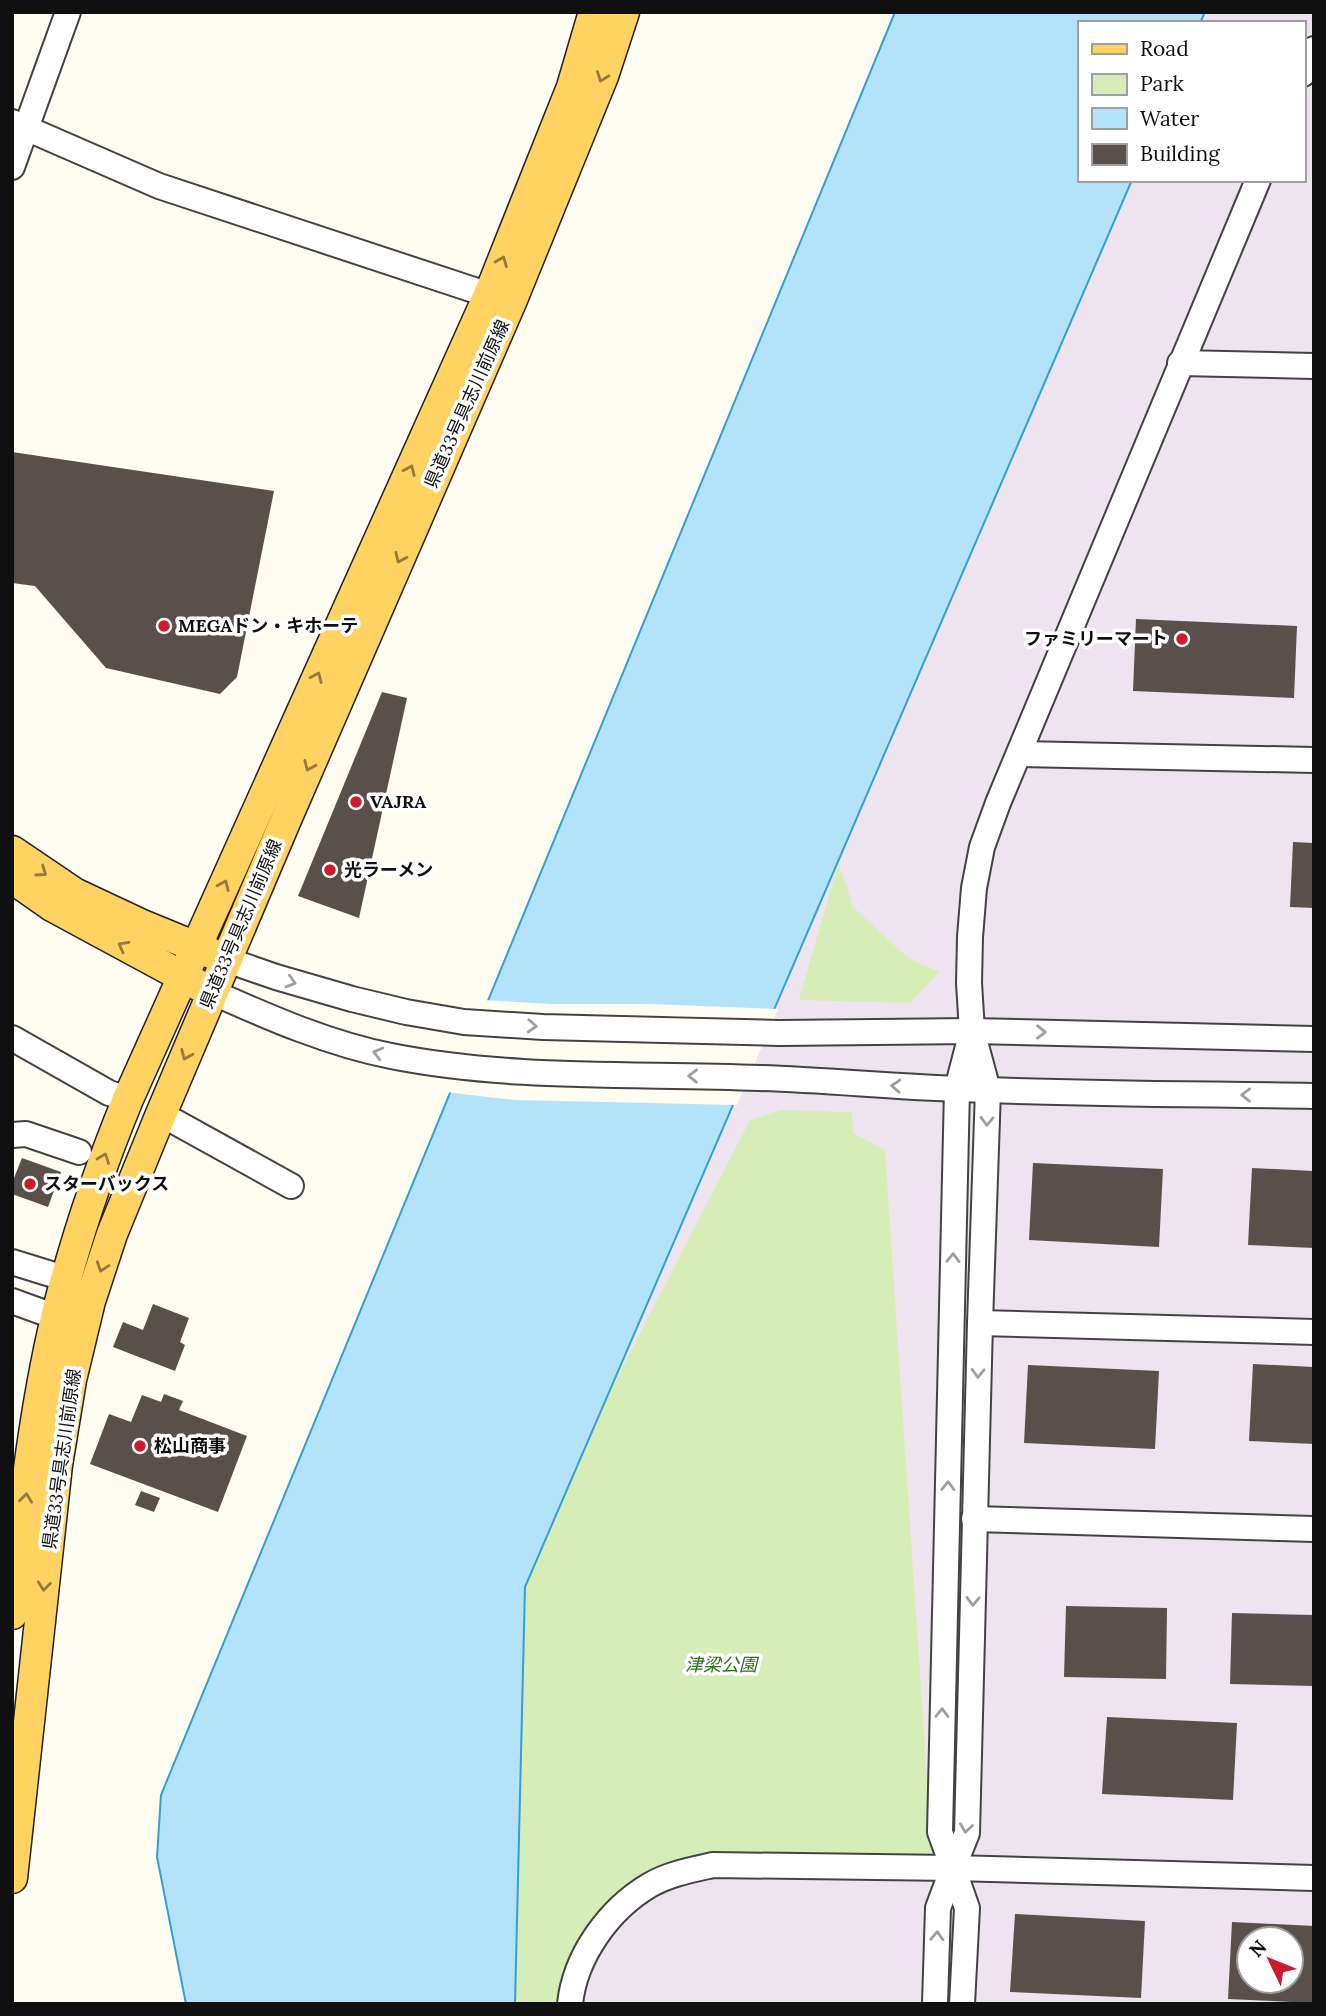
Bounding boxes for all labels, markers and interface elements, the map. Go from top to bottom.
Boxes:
legend [1078,21,1305,182]
text: Road [1140,35,1189,62]
text: Park [1140,70,1184,97]
one-way arrow [597,71,611,83]
text: Water [1140,105,1199,132]
text: Building [1140,140,1220,167]
one-way arrow [494,256,508,269]
street label: 県道33号具志川前原線 [419,316,514,492]
one-way arrow [402,464,416,477]
one-way arrow [394,550,408,563]
place label: MEGAドン・キホーテ [178,614,358,637]
marker: MEGAドン・キホーテ [156,618,172,634]
place label: ファミリーマート [1024,627,1168,650]
marker: ファミリーマート [1174,631,1190,647]
one-way arrow [309,672,323,684]
one-way arrow [303,759,317,771]
place label: VAJRA [370,790,426,813]
marker: VAJRA [348,794,364,810]
street label: 県道33号具志川前原線 [194,836,287,1012]
place label: 光ラーメン [344,858,433,881]
marker: 光ラーメン [322,862,338,878]
one-way arrow [35,864,48,877]
one-way arrow [216,880,230,892]
one-way arrow [118,941,130,954]
one-way arrow [285,973,297,988]
one-way arrow [527,1019,538,1034]
one-way arrow [1035,1025,1046,1040]
one-way arrow [372,1046,384,1061]
one-way arrow [180,1049,194,1061]
one-way arrow [687,1068,697,1084]
one-way arrow [890,1078,901,1093]
one-way arrow [1240,1087,1250,1103]
one-way arrow [979,1117,995,1127]
one-way arrow [96,1152,110,1164]
place label: スターバックス [44,1172,169,1195]
marker: スターバックス [22,1176,38,1192]
one-way arrow [945,1252,961,1263]
one-way arrow [95,1260,110,1272]
street label: 県道33号具志川前原線 [37,1367,86,1551]
one-way arrow [971,1368,986,1379]
place label: 松山商事 [154,1434,226,1457]
marker: 松山商事 [132,1438,148,1454]
one-way arrow [940,1480,955,1491]
one-way arrow [18,1492,33,1503]
one-way arrow [37,1581,52,1592]
one-way arrow [965,1595,980,1606]
park label: 津梁公園 [685,1653,760,1676]
one-way arrow [935,1707,950,1718]
one-way arrow [959,1822,974,1834]
north arrow [1235,1925,1305,1995]
one-way arrow [930,1930,945,1941]
text: N [1244,1935,1272,1962]

